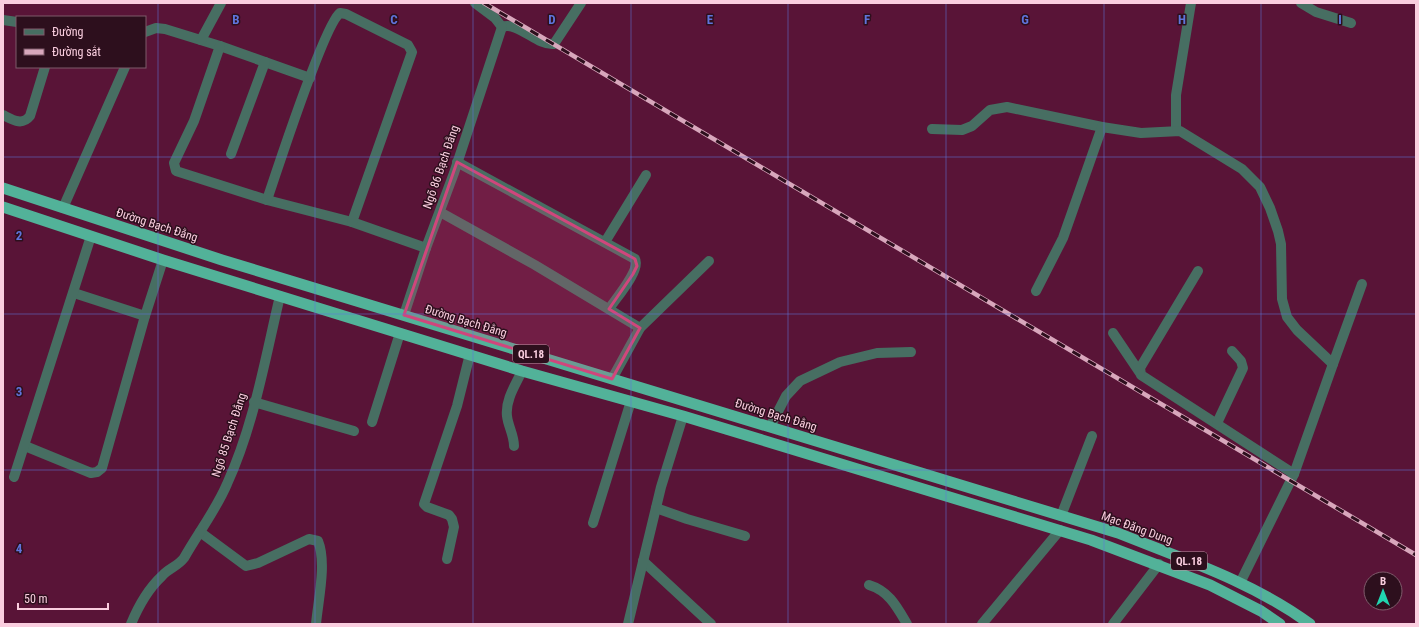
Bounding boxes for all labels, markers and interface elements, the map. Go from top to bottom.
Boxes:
text: B [232,12,240,27]
text: C [390,12,398,27]
text: D [548,12,556,27]
text: E [707,12,714,27]
text: F [864,12,870,27]
text: G [1021,12,1029,27]
text: H [1178,12,1186,27]
text: I [1338,12,1342,27]
legend [16,16,146,68]
text: Đường [52,25,83,39]
text: Đường sắt [52,45,101,59]
street label: Ngõ 86 Bạch Đằng [420,123,462,211]
street label: Đường Bạch Đằng [114,205,200,245]
text: 2 [16,228,23,243]
street label: Đường Bạch Đằng [423,302,509,340]
road number: QL.18 [513,345,549,363]
text: 3 [16,384,22,399]
street label: Ngõ 85 Bạch Đằng [209,391,249,479]
street label: Đường Bạch Đằng [733,396,819,434]
street label: Mạc Đăng Dung [1099,509,1175,547]
text: 4 [16,541,23,556]
road number: QL.18 [1171,552,1207,570]
north arrow [1363,571,1403,611]
text: B [1380,575,1386,588]
scale bar [18,585,108,611]
text: 50 m [24,592,48,606]

